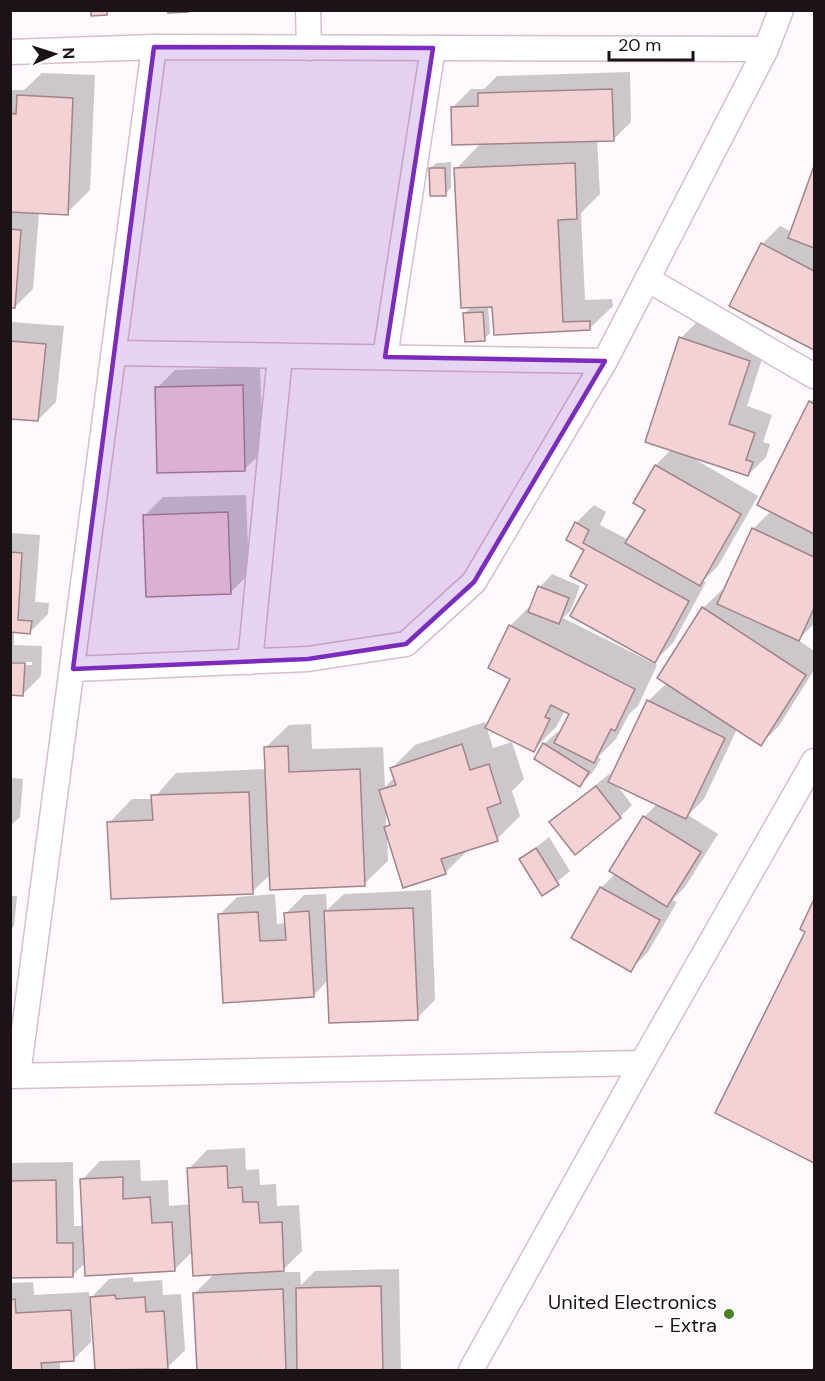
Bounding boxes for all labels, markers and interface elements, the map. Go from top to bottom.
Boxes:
north arrow [24,24,84,84]
scale bar [609,24,693,62]
text: 20 m [618,33,661,57]
text: N [58,47,79,60]
place label: United Electronics - Extra [548,1289,717,1338]
marker: United Electronics - Extra [722,1307,736,1321]

